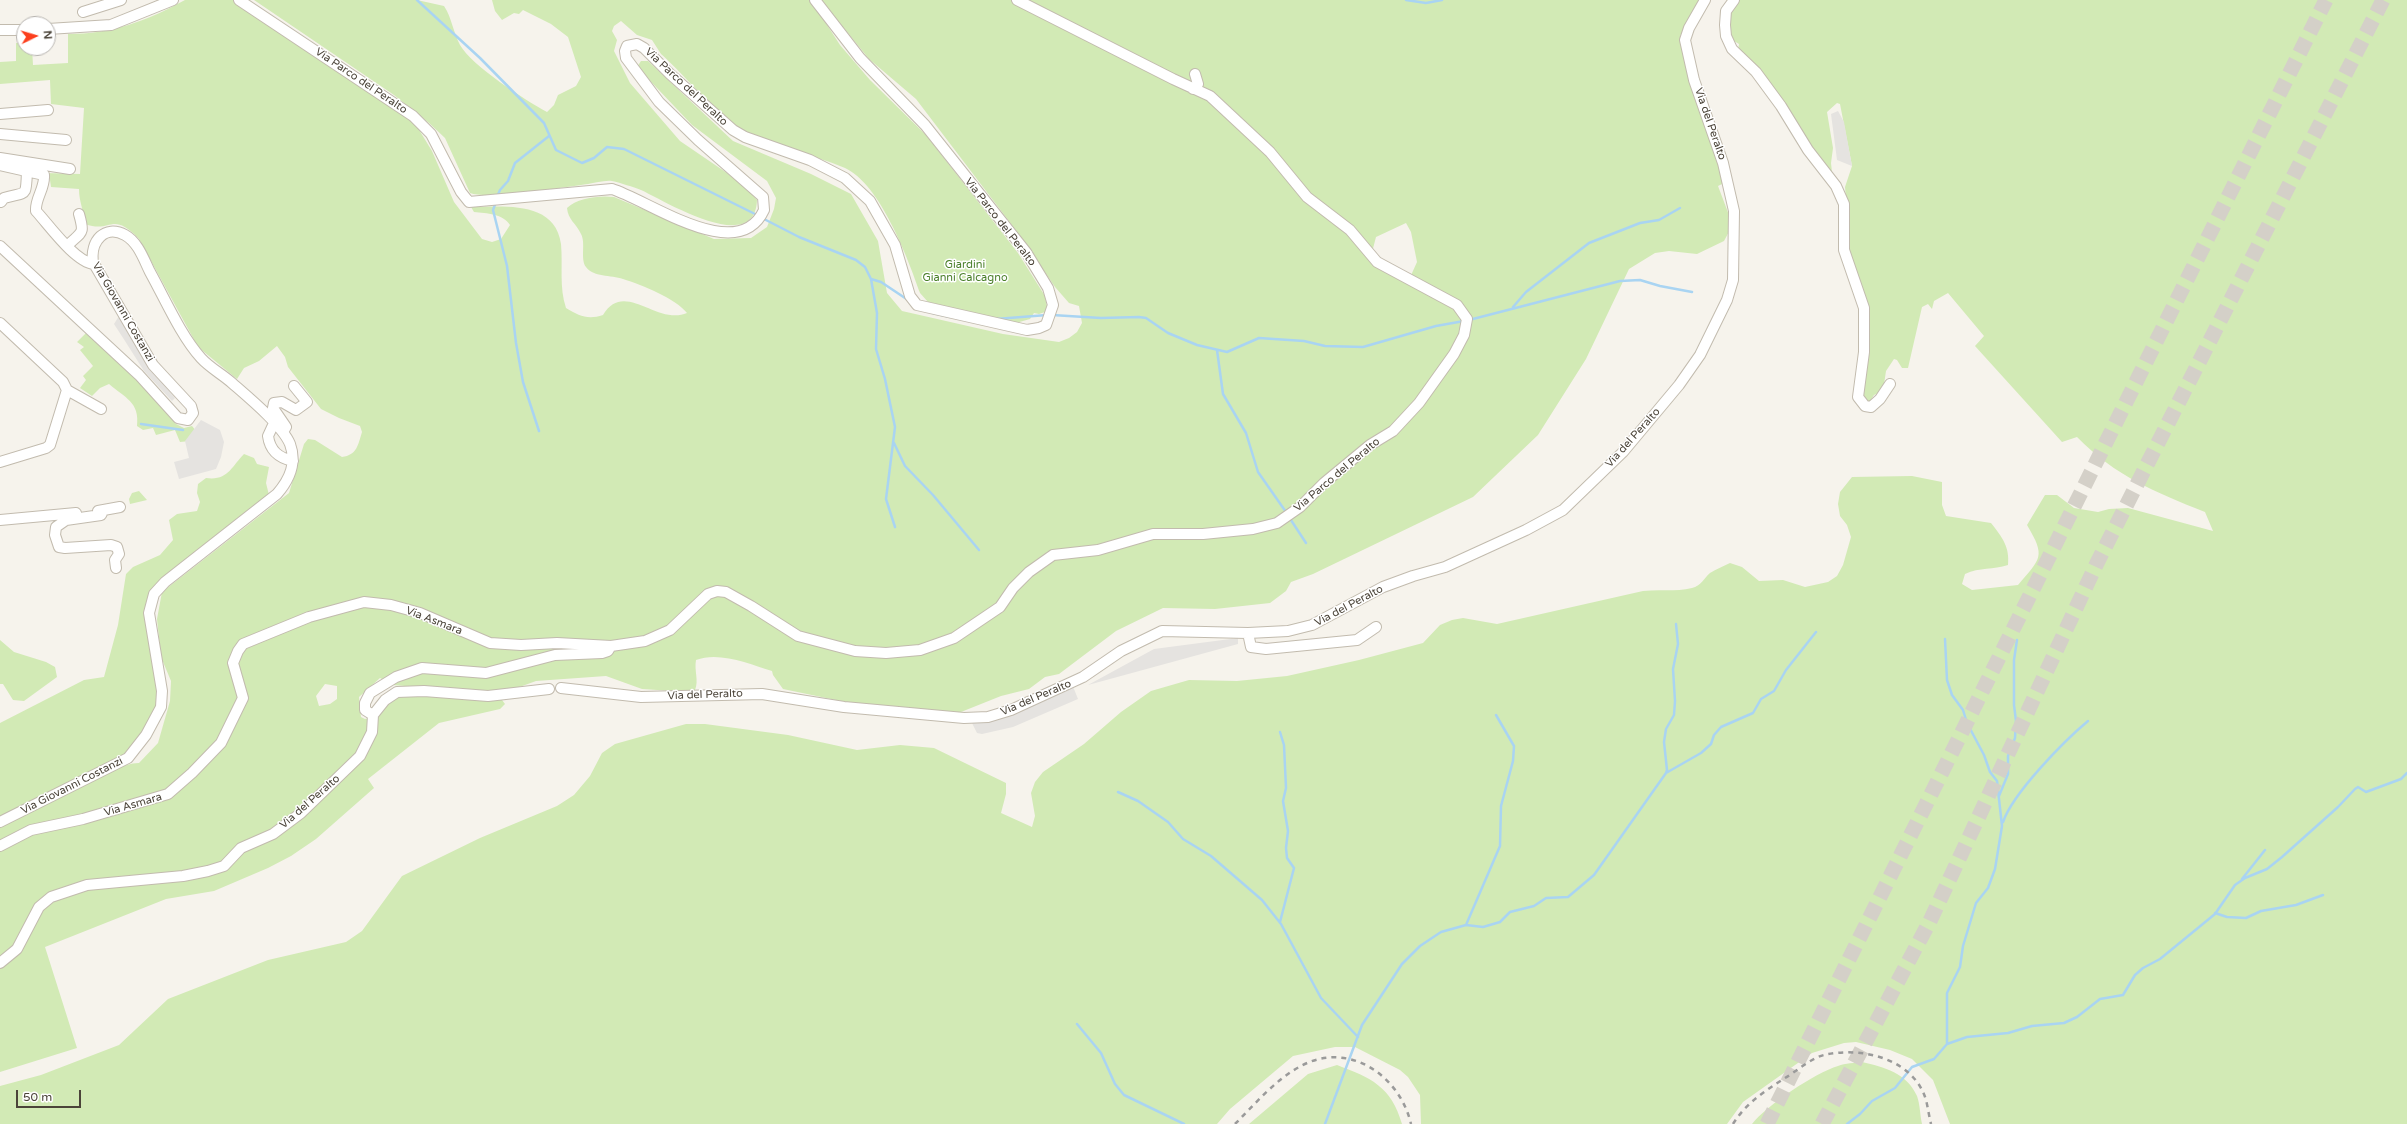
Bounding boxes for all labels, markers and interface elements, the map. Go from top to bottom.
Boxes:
north arrow [16,16,56,56]
text: N [41,30,54,40]
street label: Via Parco del Peralto [312,45,410,117]
street label: Via Parco del Peralto [642,45,730,129]
street label: Via del Peralto [1691,86,1729,162]
street label: Via Parco del Peralto [961,175,1039,269]
park label: Giardini Gianni Calcagno [922,258,1008,284]
street label: Via Giovanni Costanzi [89,260,157,364]
street label: Via del Peralto [1603,406,1663,470]
street label: Via Parco del Peralto [1291,435,1383,515]
street label: Via del Peralto [1313,582,1385,630]
street label: Via Asmara [404,604,464,638]
street label: Via del Peralto [999,677,1073,719]
street label: Via del Peralto [667,687,743,703]
street label: Via Giovanni Costanzi [19,755,125,817]
street label: Via del Peralto [277,772,343,832]
street label: Via Asmara [103,790,163,820]
scale bar [18,1082,83,1108]
text: 50 m [23,1090,52,1104]

